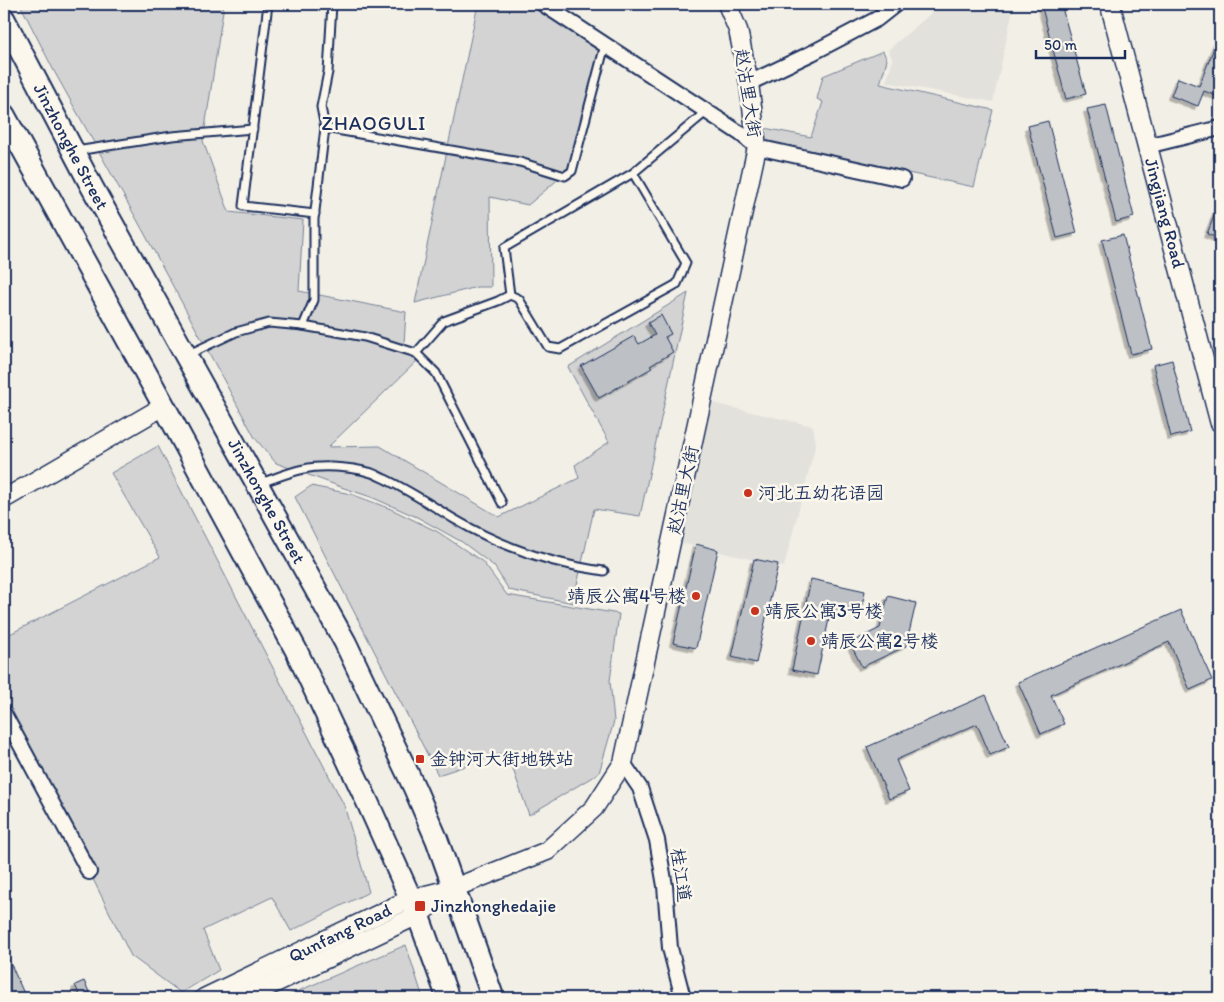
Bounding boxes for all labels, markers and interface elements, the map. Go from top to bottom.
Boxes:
scale bar [1036,28,1125,60]
text: 50 m [1044,36,1077,54]
street label: 赵沽里大街 [730,47,766,139]
street label: Jinzhonghe Street [29,80,114,214]
district label: ZHAOGULI [322,111,426,135]
street label: Jingjiang Road [1140,155,1190,271]
street label: Jinzhonghe Street [223,435,310,568]
street label: 赵沽里大街 [663,444,703,536]
place label: 河北五幼花语园 [758,482,884,504]
marker: 河北五幼花语园 [742,487,754,499]
place label: 靖辰公寓4号楼 [567,585,686,607]
marker: 靖辰公寓4号楼 [690,590,702,602]
place label: 靖辰公寓3号楼 [765,600,883,622]
marker: 靖辰公寓3号楼 [749,605,761,617]
place label: 靖辰公寓2号楼 [821,630,938,652]
marker: 靖辰公寓2号楼 [805,635,817,647]
place label: 金钟河大街地铁站 [430,748,574,770]
marker: 金钟河大街地铁站 [414,753,426,765]
street label: 桂江道 [666,847,696,903]
place label: Jinzhonghedajie [431,895,556,917]
street label: Qunfang Road [285,899,395,967]
marker: Jinzhonghedajie [413,899,427,913]

